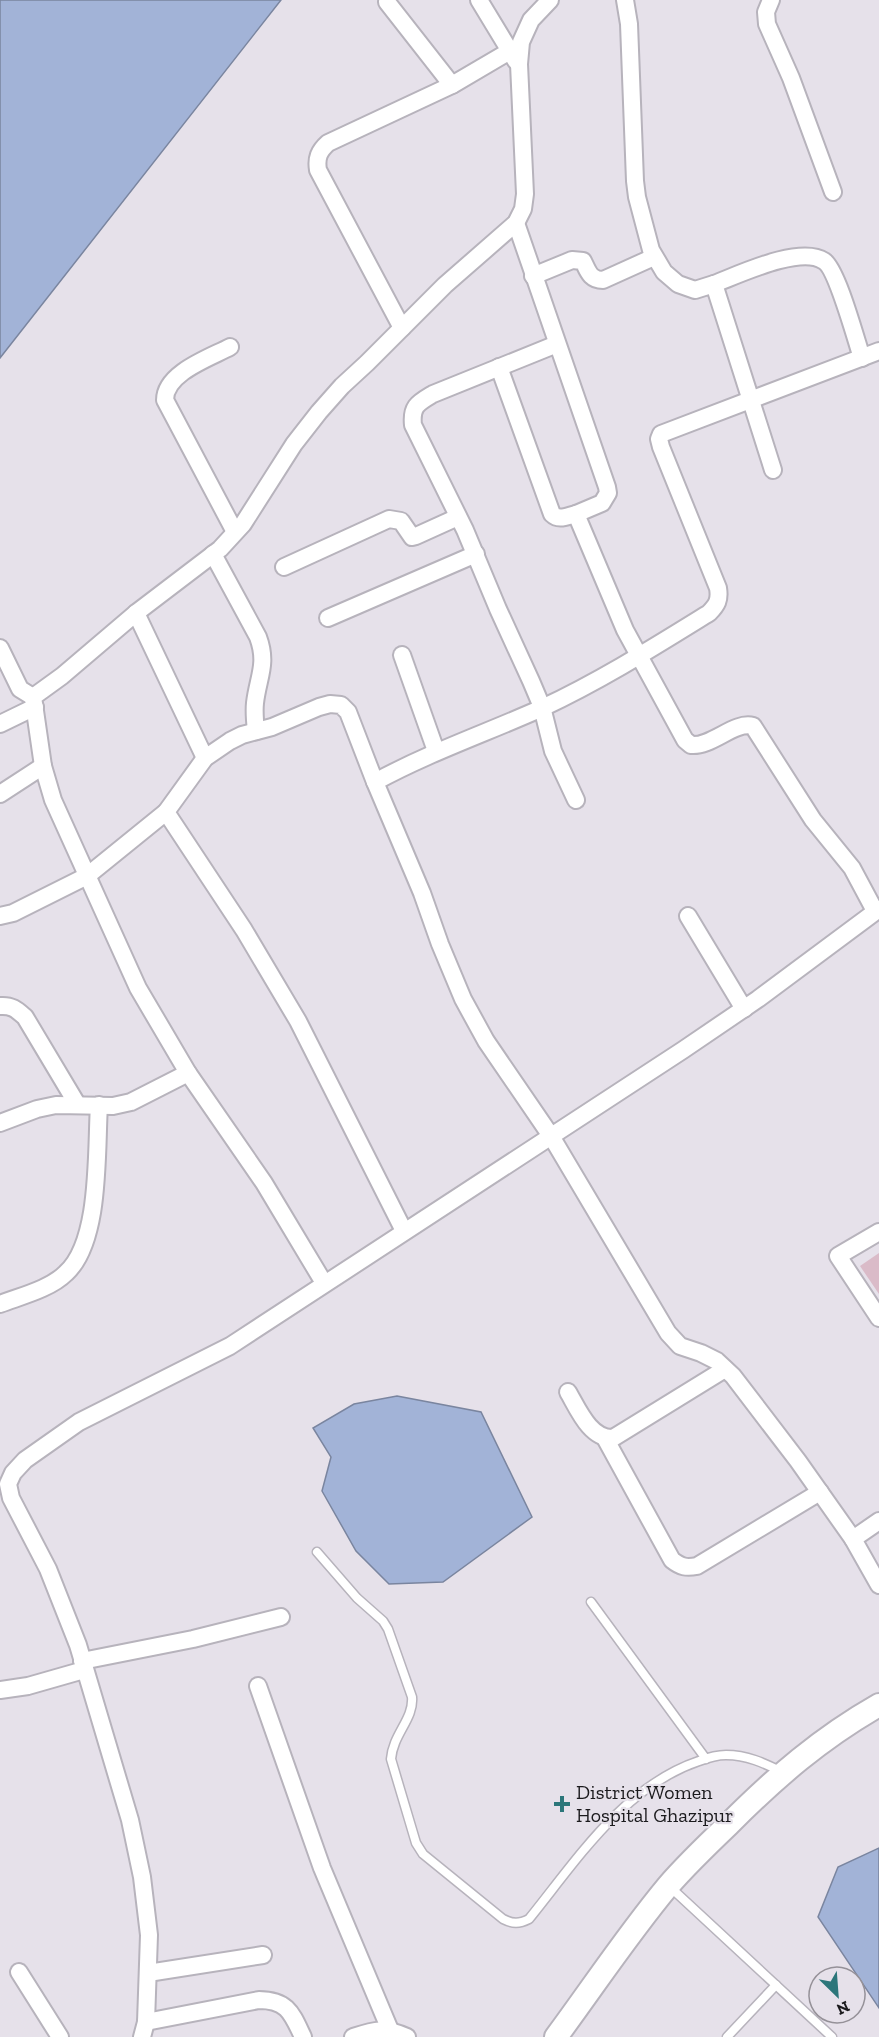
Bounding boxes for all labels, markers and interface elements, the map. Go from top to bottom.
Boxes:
place label: District Women Hospital Ghazipur [576,1780,733,1827]
marker: District Women Hospital Ghazipur [553,1795,571,1813]
north arrow [807,1965,867,2025]
text: N [834,1997,853,2019]

